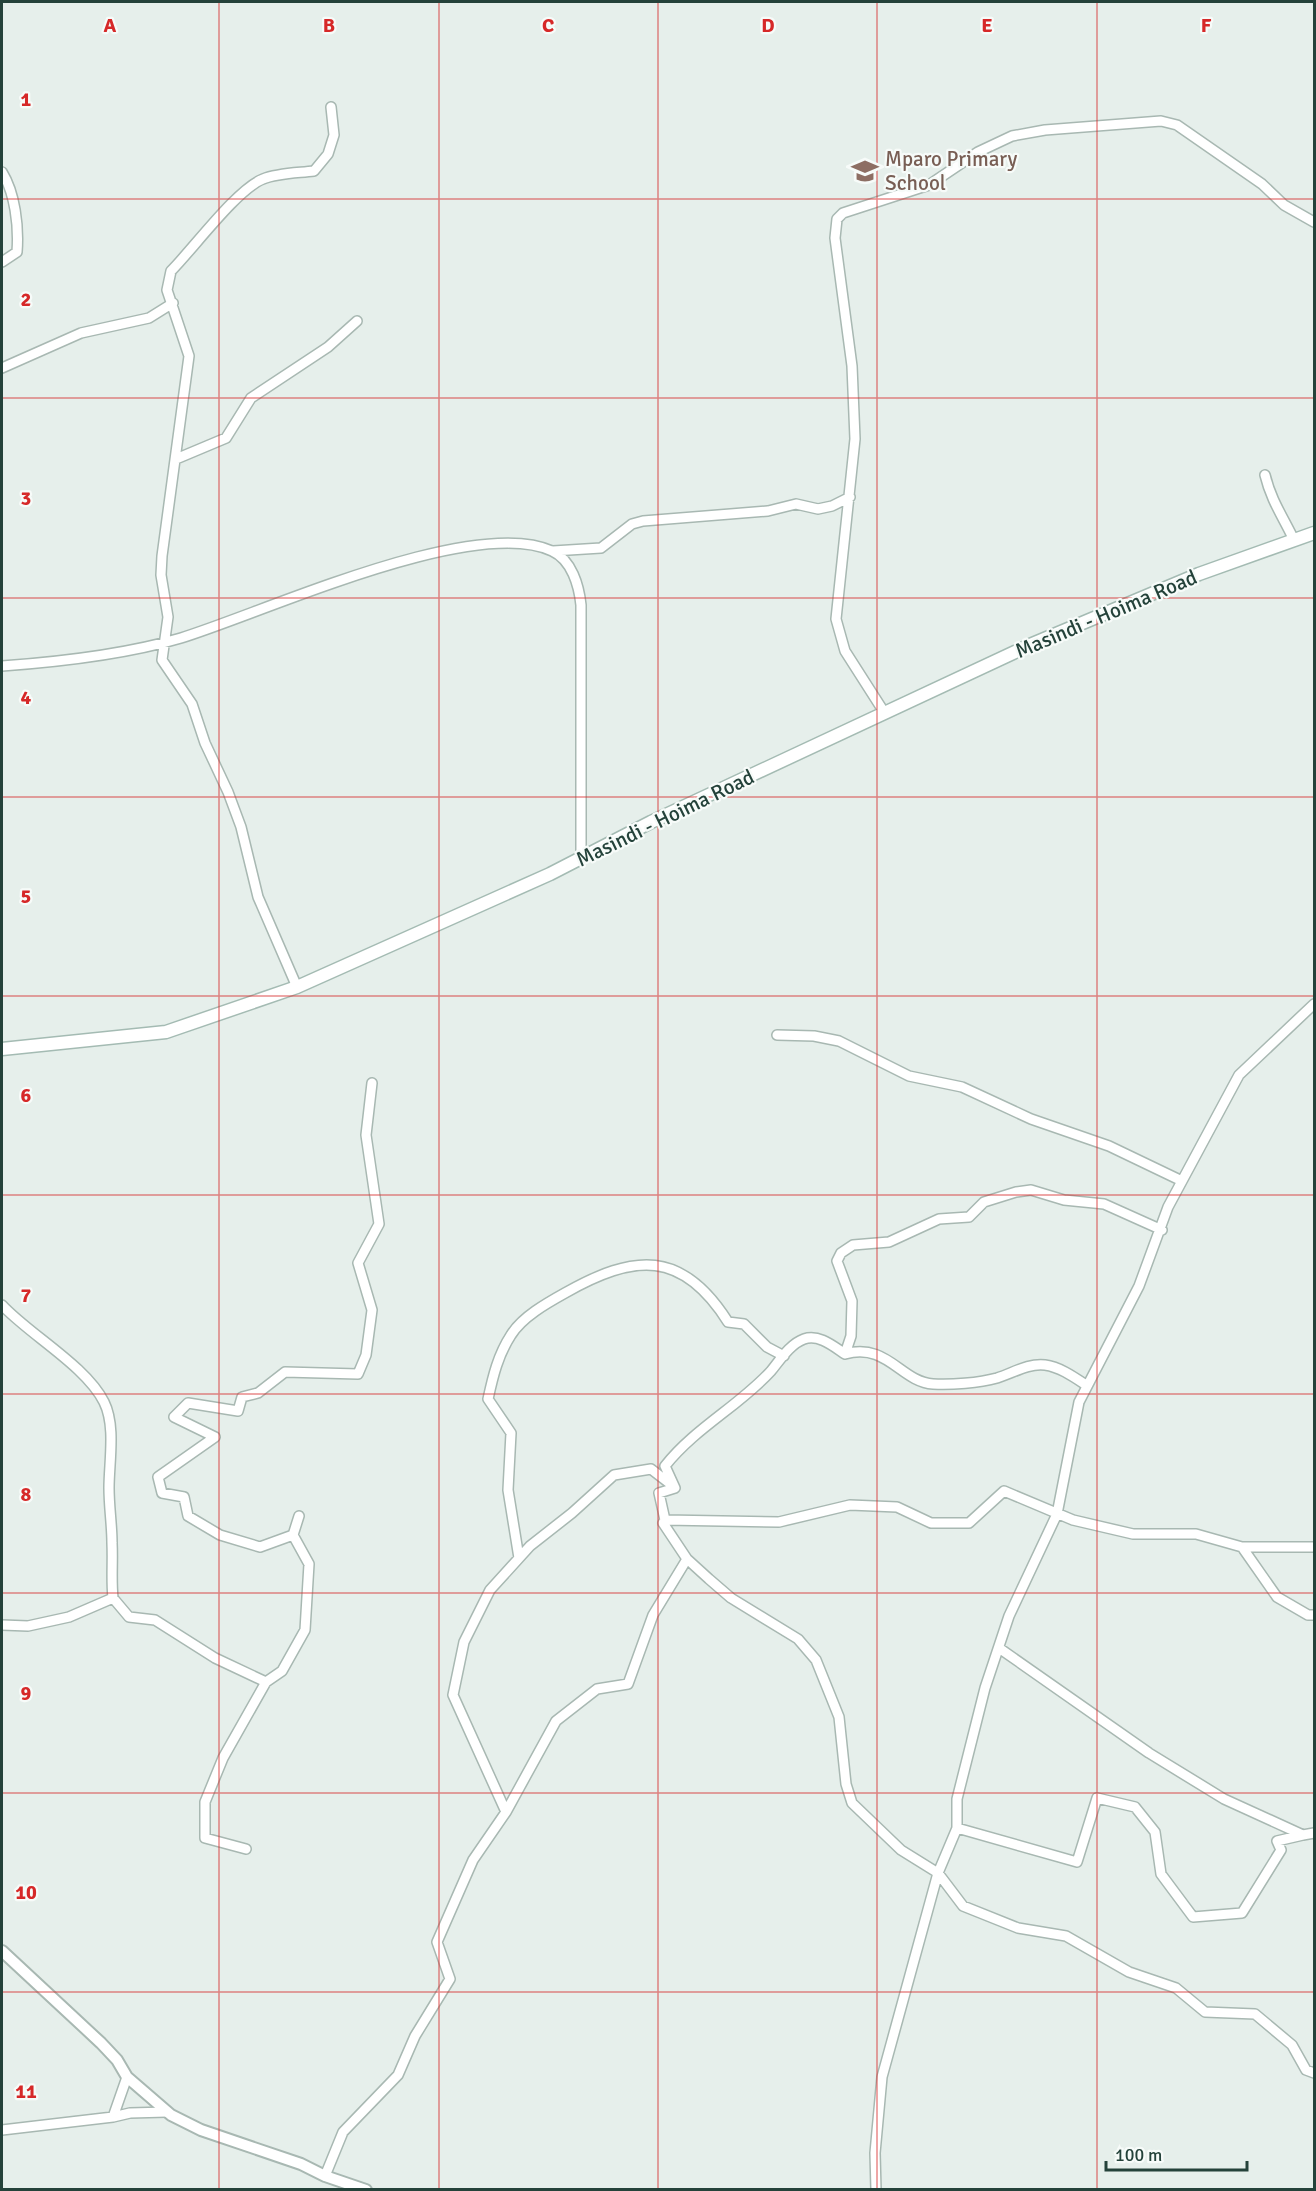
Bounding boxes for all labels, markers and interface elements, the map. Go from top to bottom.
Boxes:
text: A [104,13,117,38]
text: B [323,13,335,38]
text: C [542,13,554,38]
text: D [761,13,775,38]
text: E [981,13,993,38]
text: F [1201,13,1212,38]
text: 1 [21,87,32,112]
place label: Mparo Primary School [885,146,1018,196]
school or university icon: Mparo Primary School [850,156,880,186]
text: 2 [21,287,31,312]
text: 3 [21,486,31,511]
street label: Masindi - Hoima Road [1011,564,1201,664]
text: 4 [21,685,32,710]
street label: Masindi - Hoima Road [572,764,758,872]
text: 5 [21,884,31,909]
text: 6 [21,1083,32,1108]
text: 7 [21,1283,32,1308]
text: 8 [21,1482,32,1507]
text: 9 [21,1681,32,1706]
text: 10 [15,1880,37,1905]
text: 11 [15,2079,37,2104]
scale bar [1106,2134,1247,2172]
text: 100 m [1115,2144,1162,2166]

